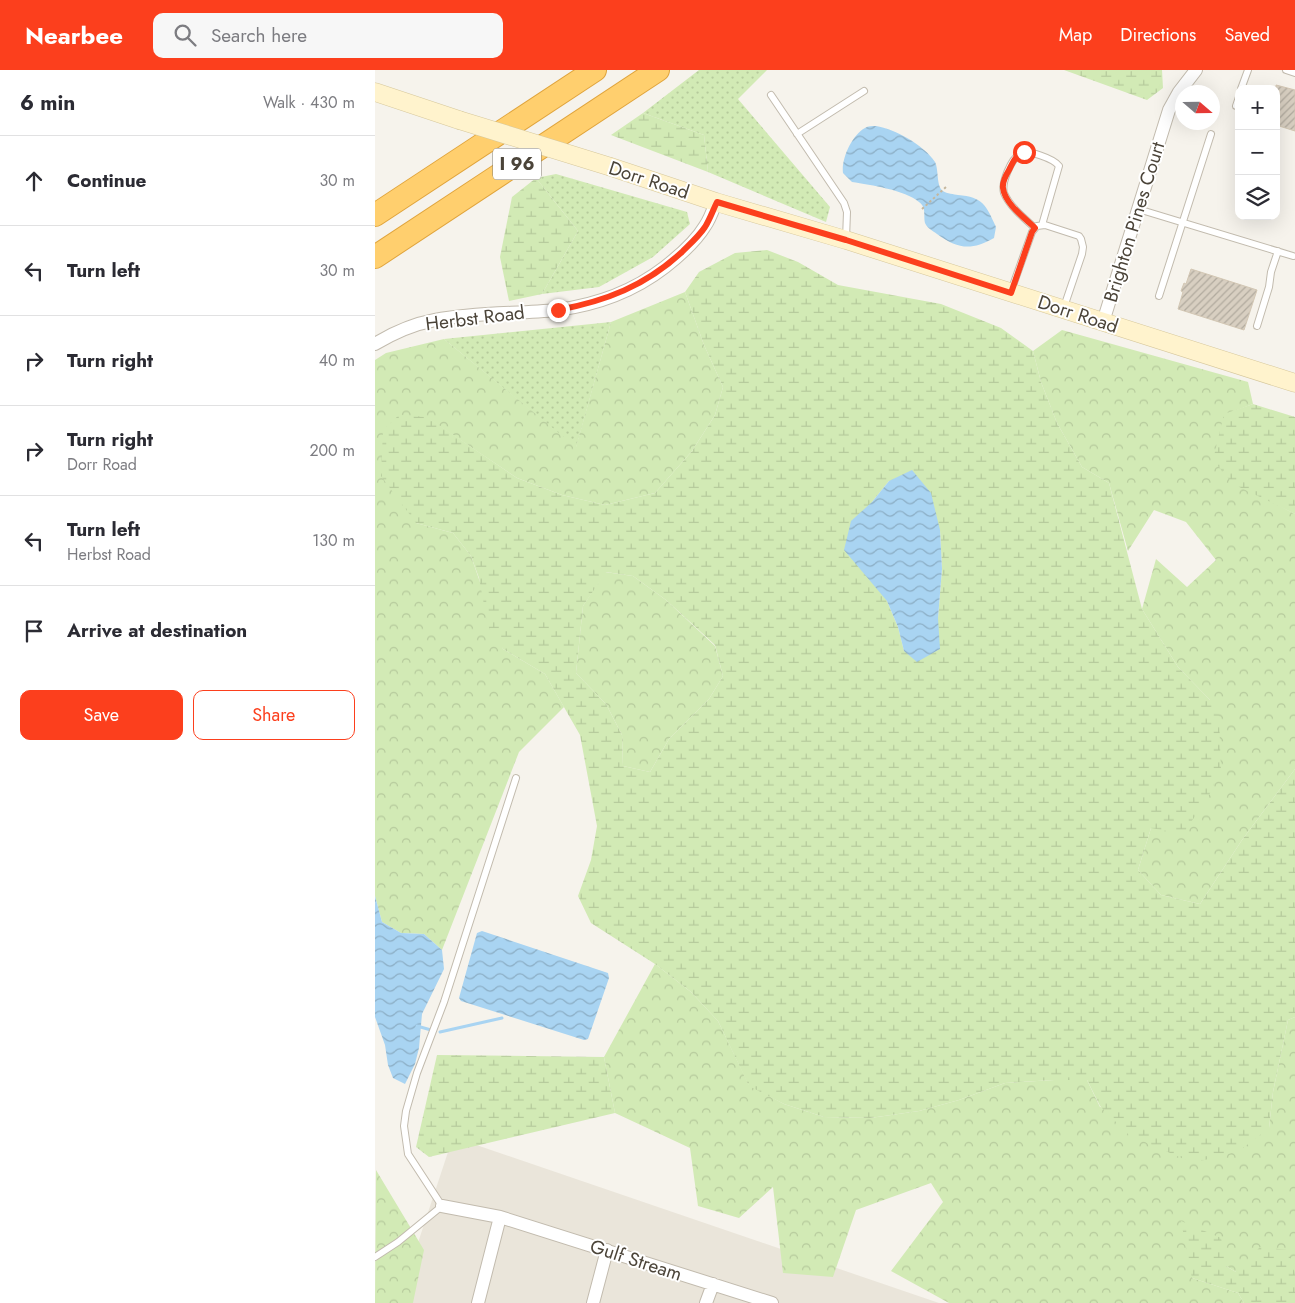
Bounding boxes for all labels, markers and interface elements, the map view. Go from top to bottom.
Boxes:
search box [153,13,503,58]
text: Nearbee [25,18,123,53]
icon: search [171,21,199,49]
text: Search here [211,22,307,49]
text: Map [1059,22,1092,48]
text: Directions [1120,22,1196,48]
text: Saved [1224,22,1270,48]
north arrow [1175,85,1220,130]
map controls [1235,85,1280,220]
button: + [1235,85,1280,130]
text: 6 min [20,88,75,118]
text: Walk · 430 m [263,91,355,114]
button: − [1235,130,1280,175]
street label: Brighton Pines Court [1097,138,1171,306]
route start [1013,141,1036,164]
road number: I 96 [493,148,541,180]
street label: Dorr Road [605,154,693,206]
icon: ahead [20,167,48,195]
text: Continue [67,167,146,194]
text: 30 m [319,169,355,192]
button: layers [1235,175,1280,220]
icon: left [20,257,48,285]
text: Turn left [67,257,140,284]
text: 30 m [319,259,355,282]
street label: Dorr Road [1034,288,1122,340]
street label: Herbst Road [424,299,526,337]
route end [547,299,570,322]
icon: right [20,347,48,375]
text: Turn right [67,347,153,374]
text: 40 m [319,349,355,372]
text: Turn right [67,426,153,453]
icon: right [20,437,48,465]
text: 200 m [309,439,355,462]
text: Dorr Road [67,453,137,476]
text: Turn left [67,516,140,543]
icon: left [20,527,48,555]
text: 130 m [312,529,355,552]
text: Herbst Road [67,543,151,566]
icon: arrive [20,617,48,645]
text: Arrive at destination [67,617,247,644]
button: Save [20,690,183,740]
button: Share [193,690,355,740]
street label: Gulf Stream [587,1232,685,1288]

